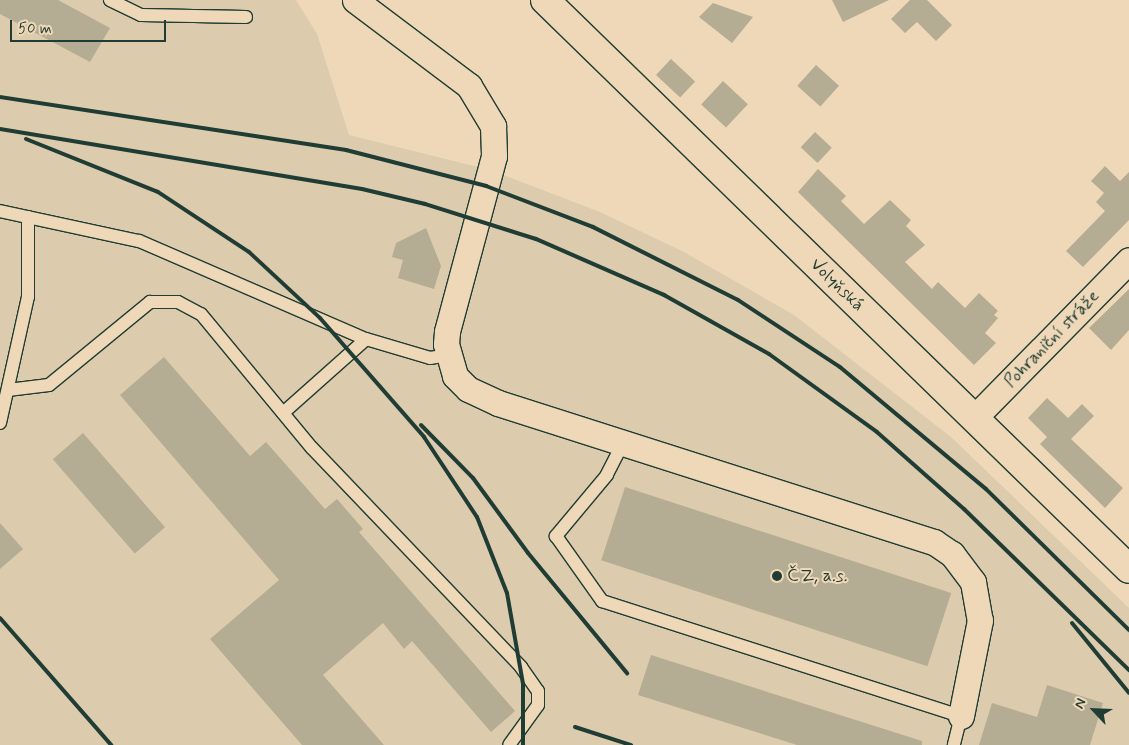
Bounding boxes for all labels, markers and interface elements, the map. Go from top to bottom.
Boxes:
scale bar [12,10,169,42]
text: 50 m [18,19,52,39]
street label: Volyňská [805,254,869,316]
street label: Pohraniční stráže [1000,286,1104,392]
place label: ČZ, a.s. [787,565,847,587]
marker: ČZ, a.s. [771,570,783,582]
north arrow [1069,685,1119,735]
text: N [1070,696,1091,712]

